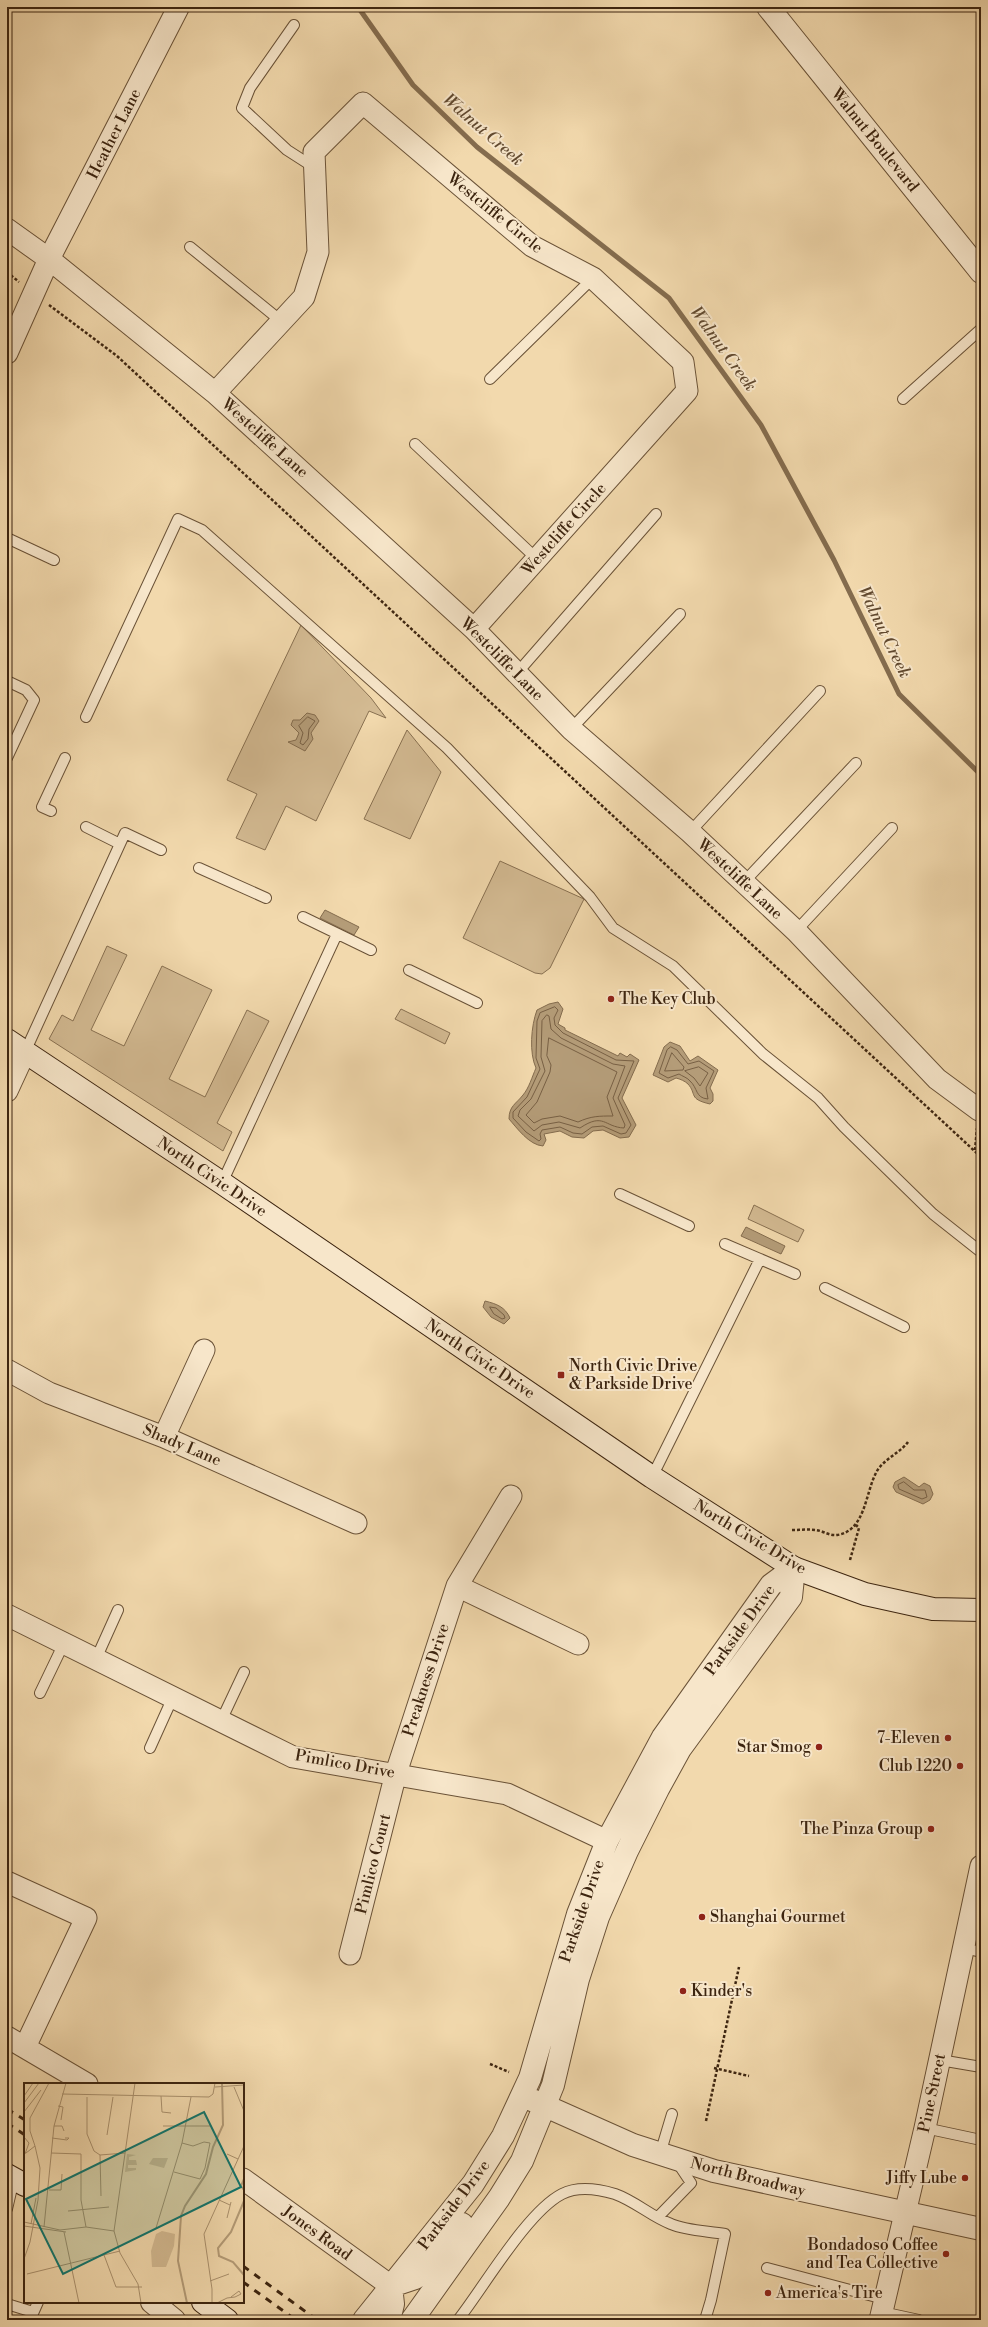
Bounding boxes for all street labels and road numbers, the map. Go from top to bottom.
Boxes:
street label: Walnut Boulevard [826,83,923,196]
street label: Heather Lane [83,85,145,183]
street label: Westcliffe Circle [442,168,547,258]
street label: Westcliffe Lane [217,393,313,482]
street label: Westcliffe Circle [517,479,611,580]
street label: Westcliffe Lane [455,612,548,705]
street label: Westcliffe Lane [692,834,787,924]
street label: North Civic Drive [153,1133,271,1221]
street label: North Civic Drive [421,1315,539,1403]
street label: Shady Lane [140,1419,224,1471]
street label: North Civic Drive [690,1495,810,1579]
street label: Parkside Drive [700,1581,780,1679]
street label: Preakness Drive [398,1621,454,1739]
street label: Pimlico Drive [293,1745,397,1783]
street label: Pimlico Court [351,1811,395,1916]
street label: Parkside Drive [555,1857,609,1965]
street label: Pine Street [914,2051,950,2134]
street label: North Broadway [688,2153,808,2201]
street label: Parkside Drive [414,2156,494,2254]
street label: Jones Road [278,2201,356,2265]

